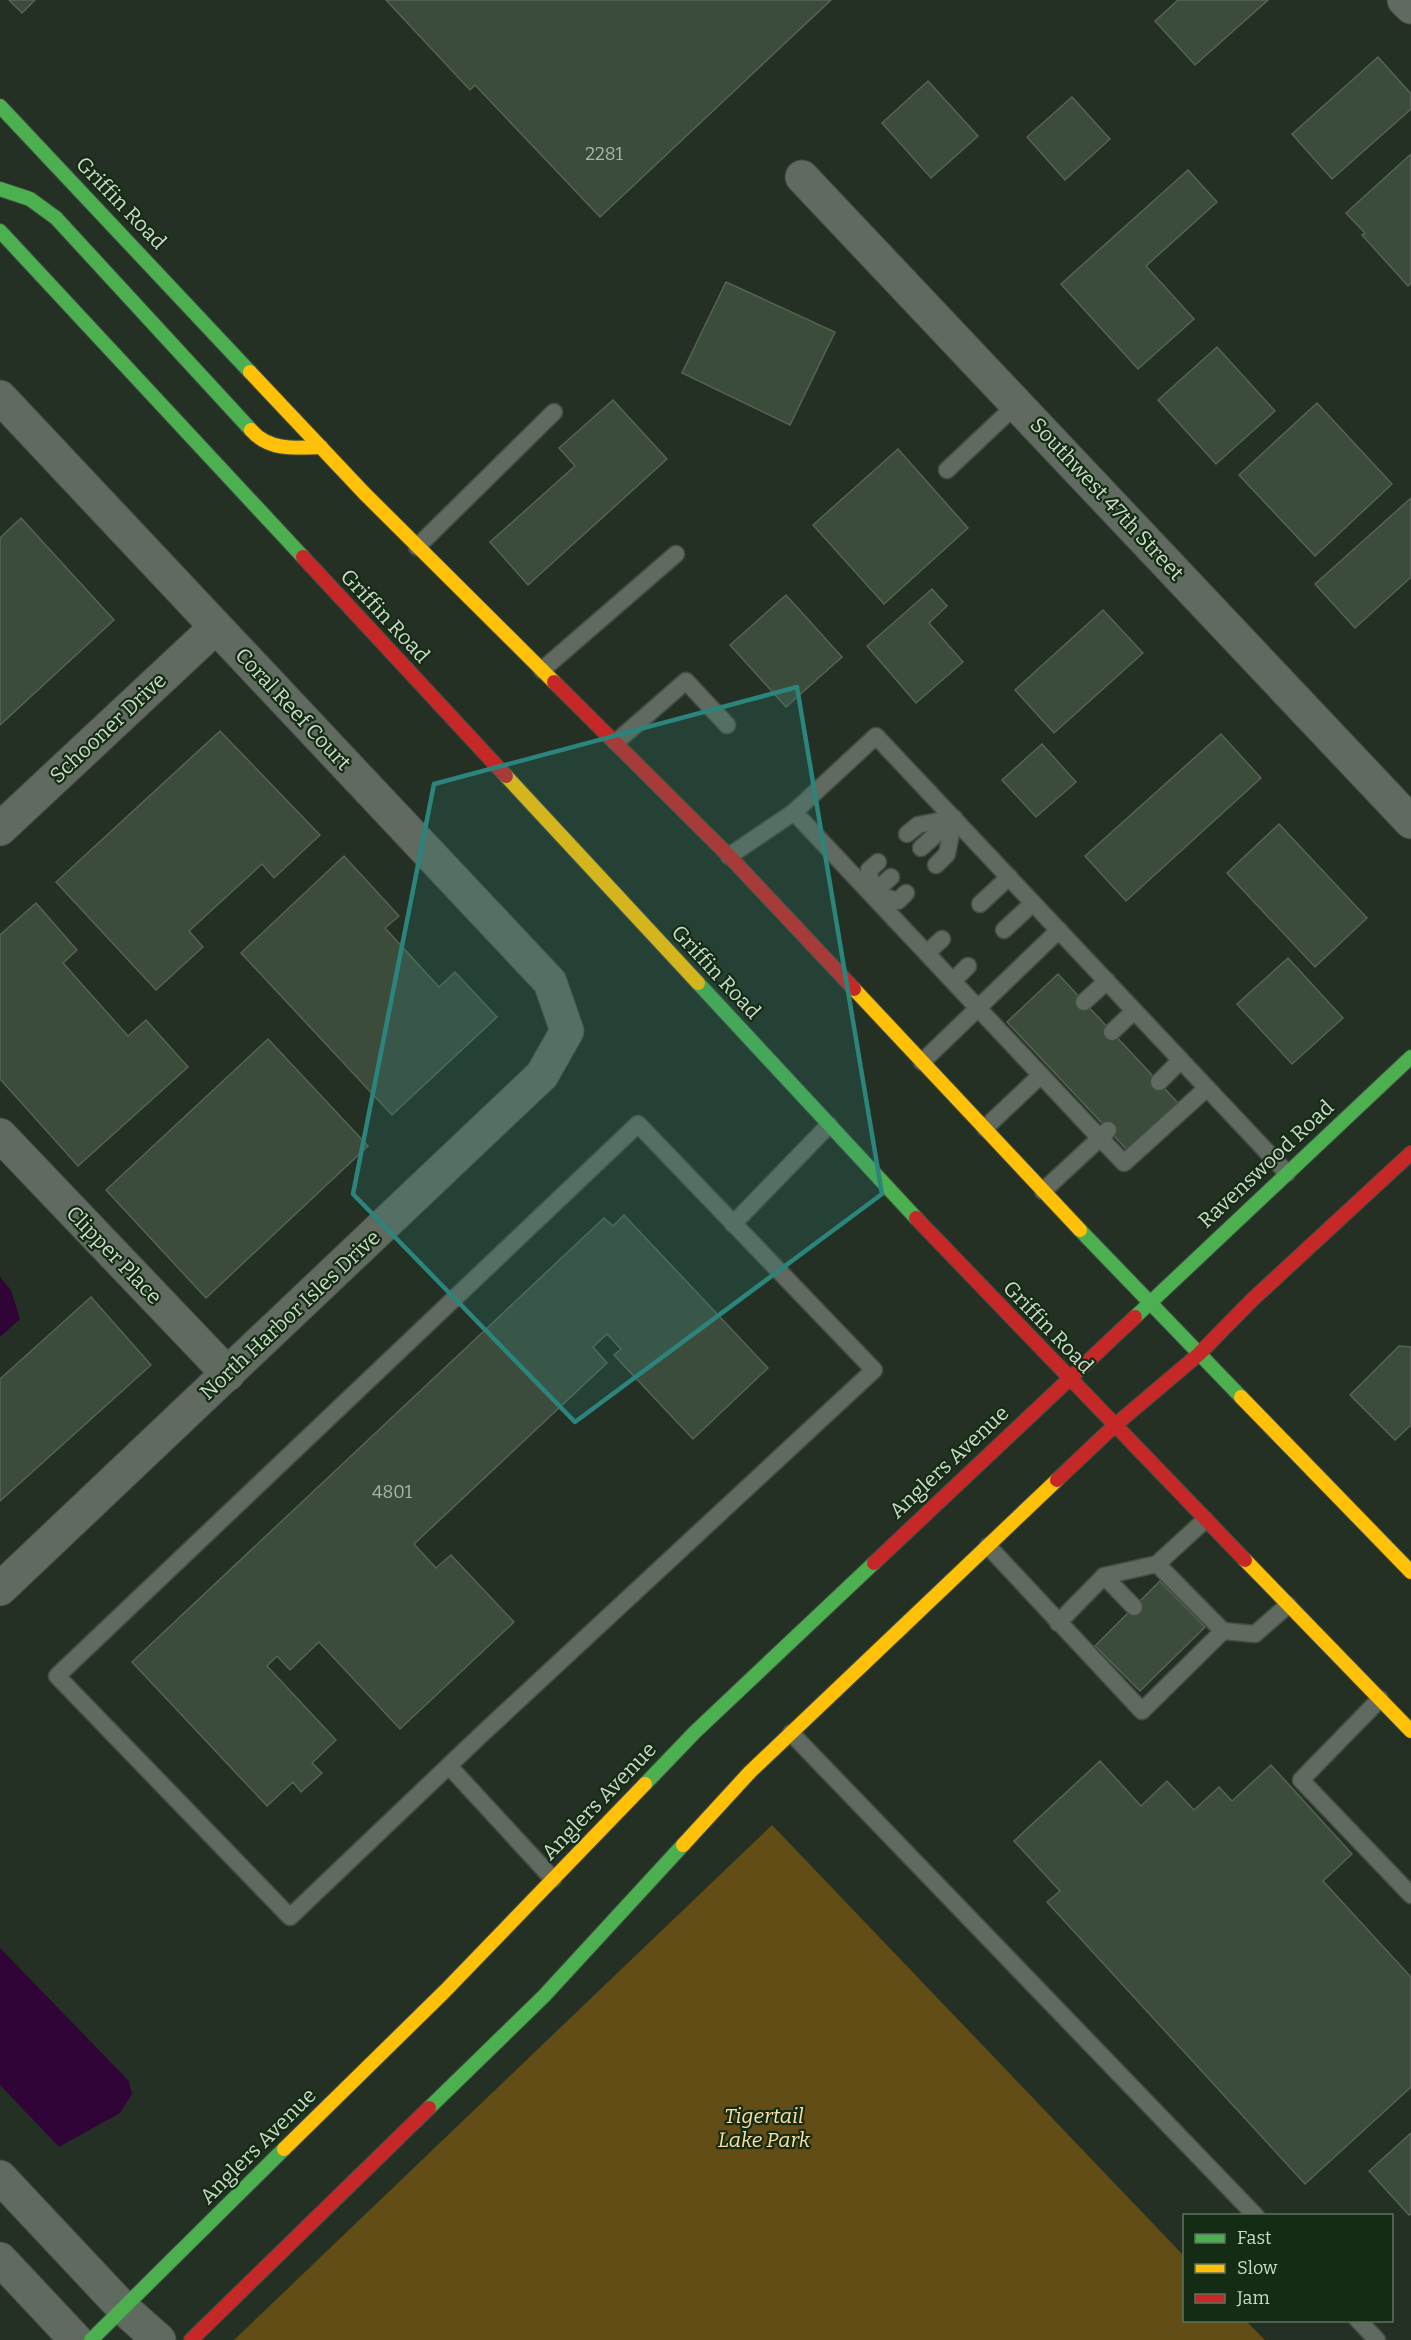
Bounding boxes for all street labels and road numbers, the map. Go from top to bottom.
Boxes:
street label: Griffin Road [70,151,172,255]
street label: Southwest 47th Street [1025,412,1190,586]
street label: Griffin Road [335,564,435,668]
street label: Coral Reef Court [230,642,357,776]
street label: Schooner Drive [44,667,172,789]
street label: Griffin Road [666,920,766,1024]
street label: Ravenswood Road [1193,1094,1339,1234]
street label: Clipper Place [61,1200,167,1310]
street label: North Harbor Isles Drive [194,1225,386,1405]
street label: Griffin Road [997,1275,1099,1379]
street label: Anglers Avenue [884,1400,1014,1524]
street label: Anglers Avenue [536,1737,662,1865]
street label: Anglers Avenue [194,2082,322,2210]

